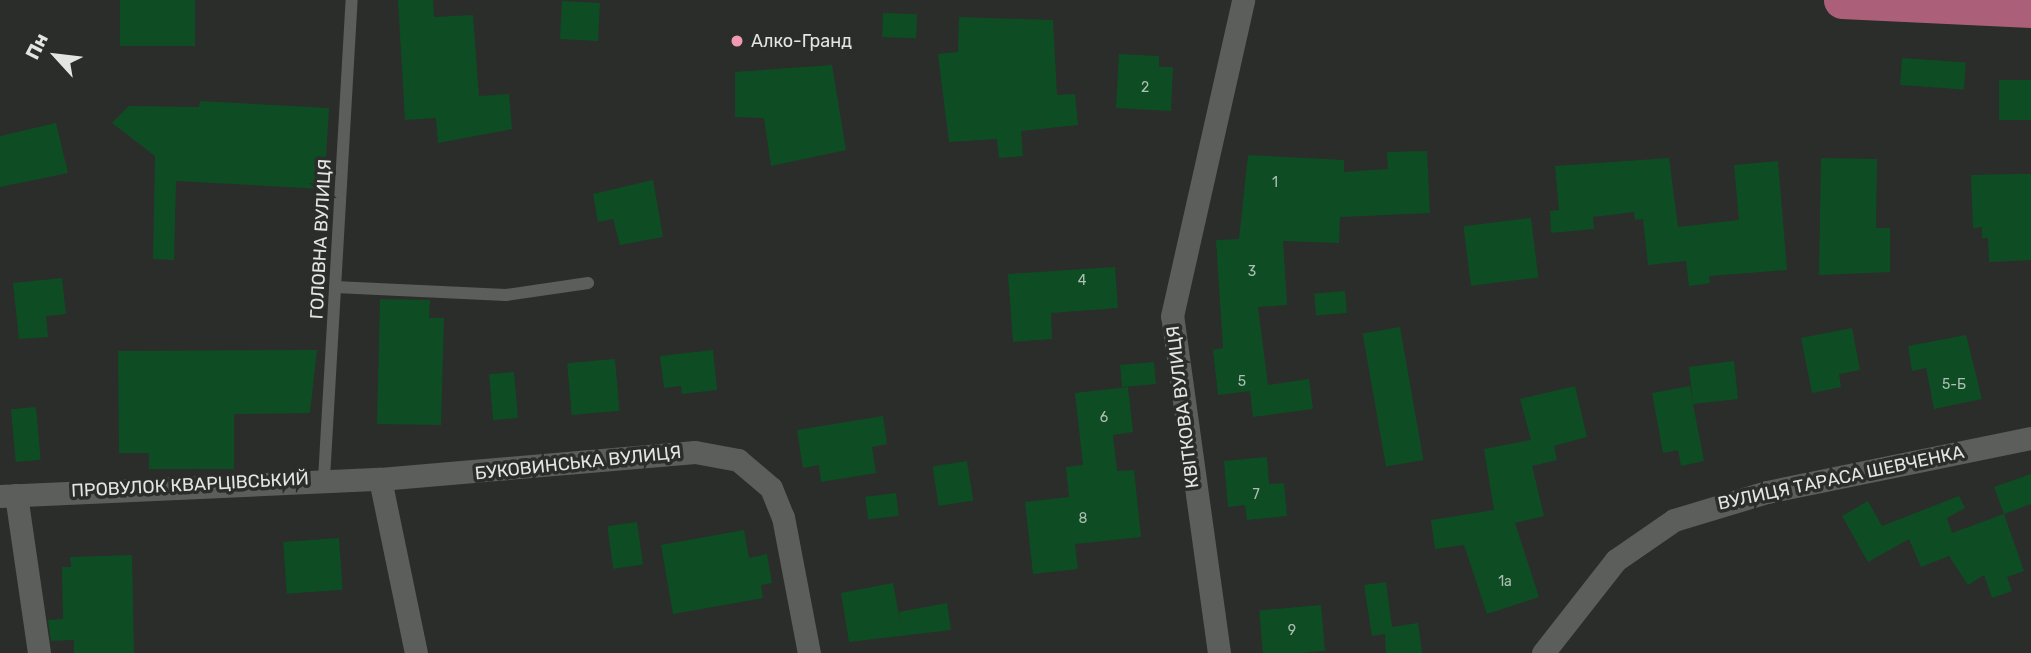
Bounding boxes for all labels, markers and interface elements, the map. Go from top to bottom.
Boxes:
north arrow [21,21,91,91]
text: Пн [21,29,53,63]
place label: Алко-Гранд [751,30,852,52]
marker: Алко-Гранд [729,33,745,49]
house number: 2 [1141,80,1149,96]
street label: ГОЛОВНА ВУЛИЦЯ [306,158,336,320]
house number: 1 [1272,175,1278,191]
house number: 3 [1248,264,1256,280]
house number: 4 [1078,273,1086,289]
street label: КВІТКОВА ВУЛИЦЯ [1162,324,1204,490]
house number: 5 [1238,374,1246,390]
house number: 5-Б [1942,377,1966,393]
house number: 6 [1100,410,1108,426]
street label: БУКОВИНСЬКА ВУЛИЦЯ [474,441,682,485]
street label: ВУЛИЦЯ ТАРАСА ШЕВЧЕНКА [1716,441,1966,515]
street label: ПРОВУЛОК КВАРЦІВСЬКИЙ [71,468,309,502]
house number: 7 [1252,487,1260,503]
house number: 8 [1079,511,1087,527]
house number: 1а [1498,574,1512,590]
house number: 9 [1288,623,1296,639]

